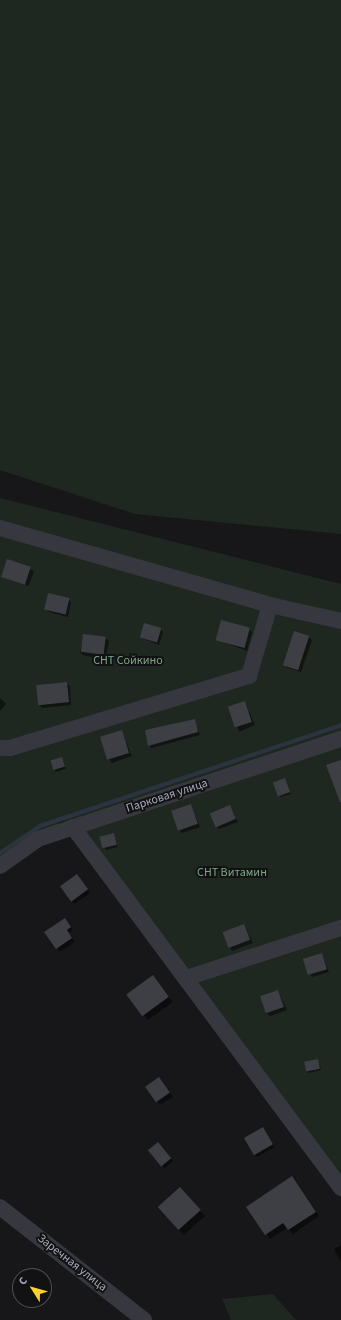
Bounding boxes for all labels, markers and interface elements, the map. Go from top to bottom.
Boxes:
park label: СНТ Сойкино [93,654,163,668]
street label: Парковая улица [124,776,210,816]
park label: СНТ Витамин [197,866,267,880]
street label: Заречная улица [34,1231,110,1295]
north arrow [12,1268,52,1308]
text: С [15,1274,31,1288]

